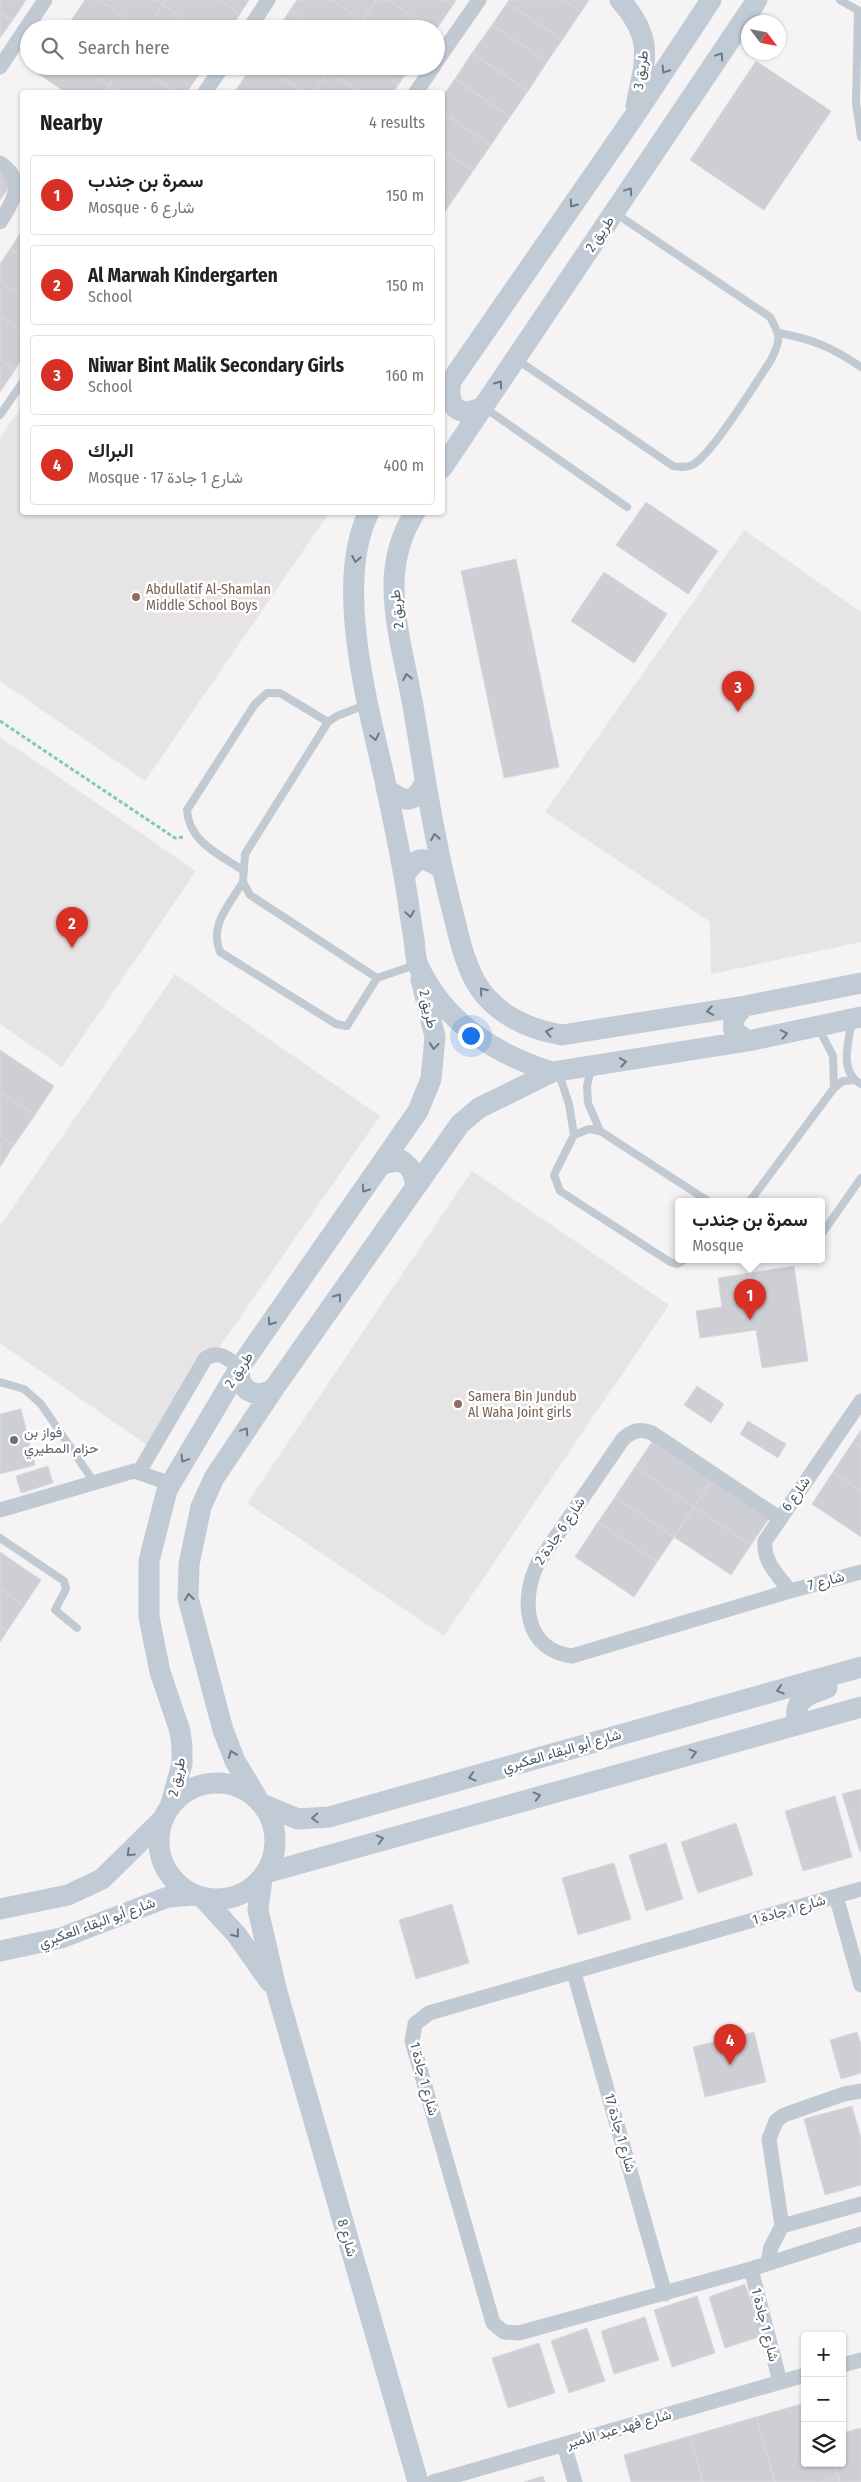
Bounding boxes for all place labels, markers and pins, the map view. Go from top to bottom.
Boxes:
place label: Abdullatif Al-Shamlan Middle School Boys [146,581,271,614]
marker: Abdullatif Al-Shamlan Middle School Boys [130,591,142,603]
pin: 3 [722,671,754,712]
pin: 2 [56,907,88,948]
pin: 1 [734,1279,766,1320]
place label: Samera Bin Jundub Al Waha Joint girls [468,1388,577,1421]
marker: Samera Bin Jundub Al Waha Joint girls [452,1398,464,1410]
place label: فواز بن حزام المطيري [24,1424,98,1460]
marker: فواز بن حزام المطيري [8,1434,20,1446]
pin: 4 [714,2024,746,2065]

